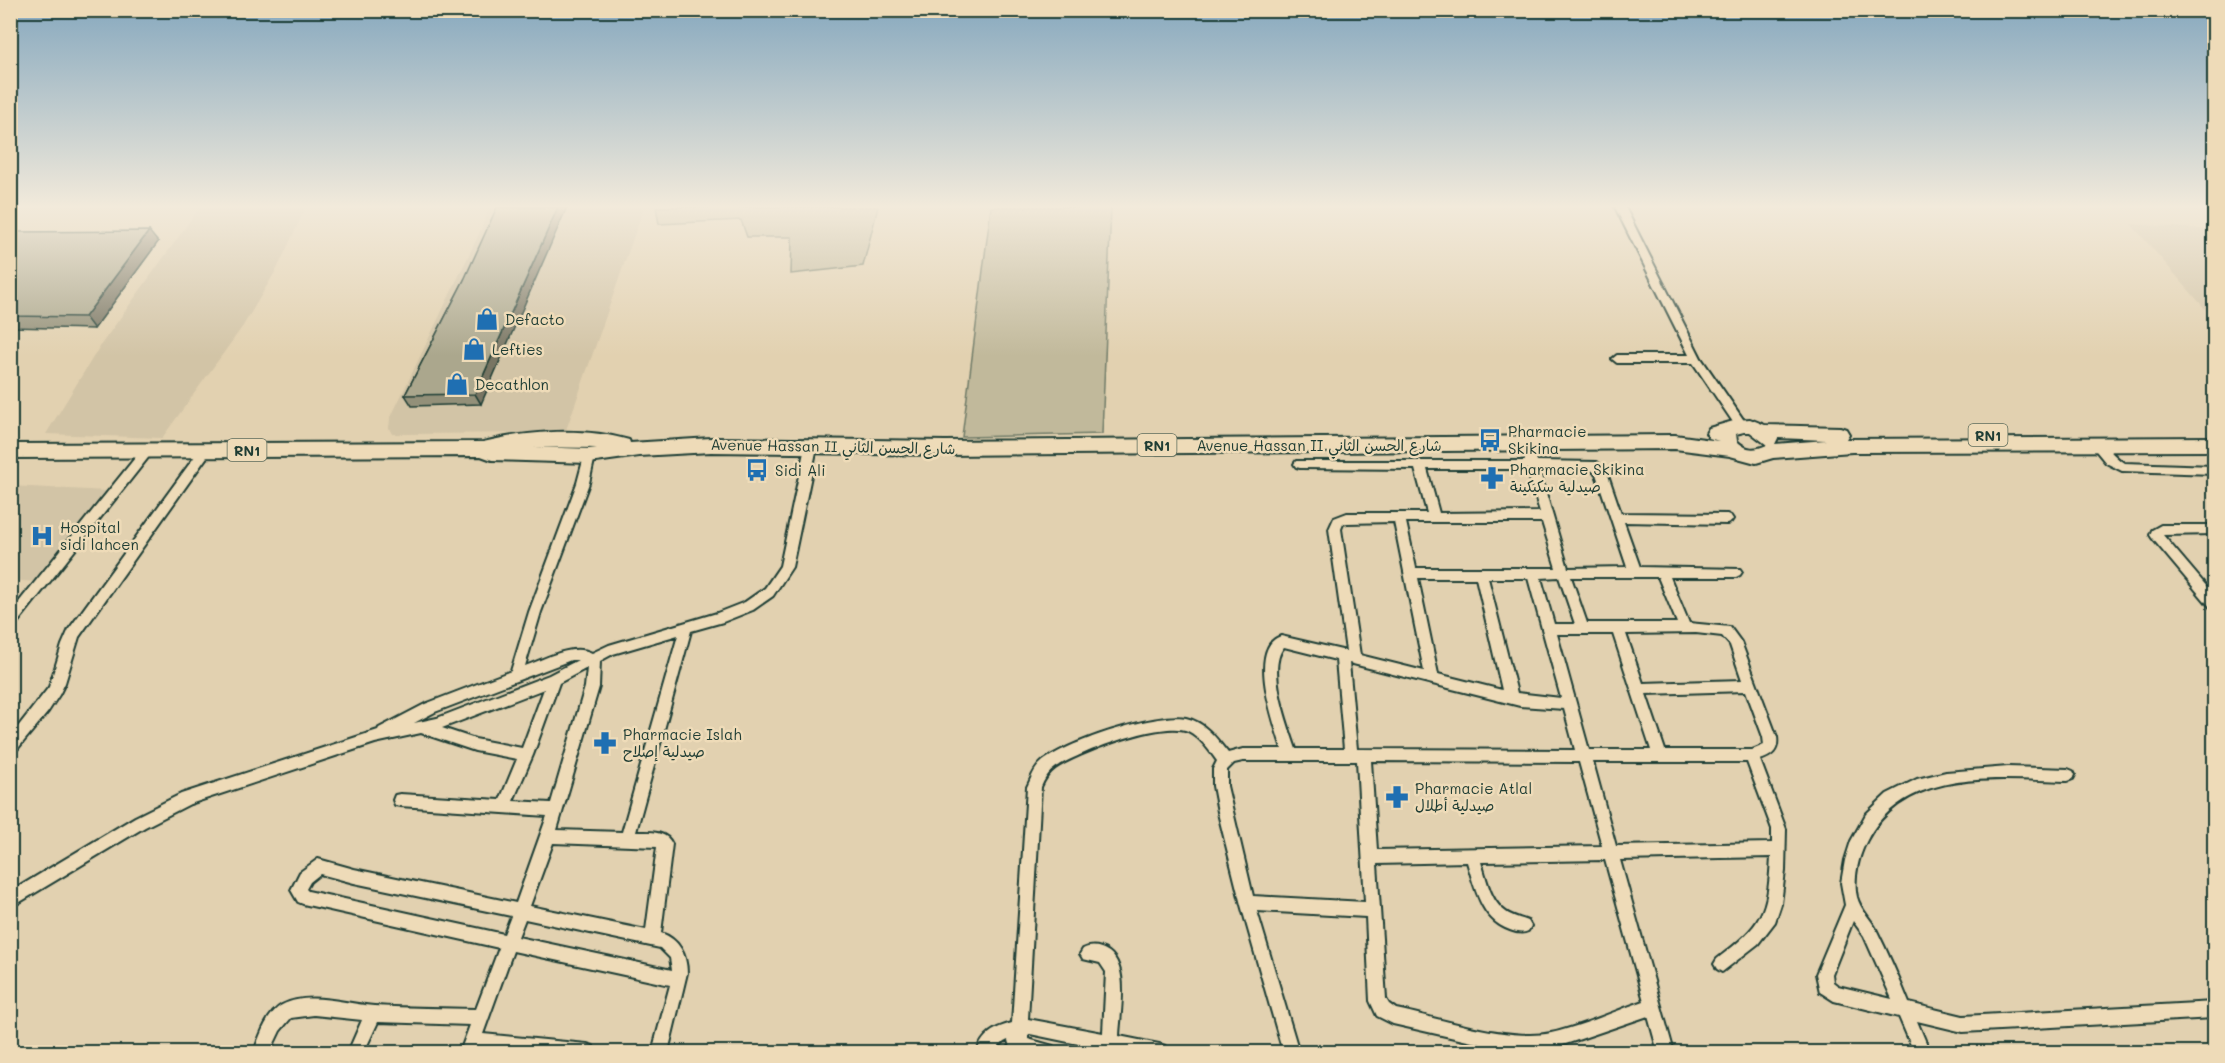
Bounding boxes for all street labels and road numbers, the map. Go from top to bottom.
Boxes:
road number: RN1 [1968,424,2008,446]
street label: Avenue Hassan II شارع الحسن الثاني [710,434,956,462]
road number: RN1 [1138,434,1176,456]
street label: Avenue Hassan II شارع الحسن الثاني [1197,435,1442,459]
road number: RN1 [228,439,266,461]

